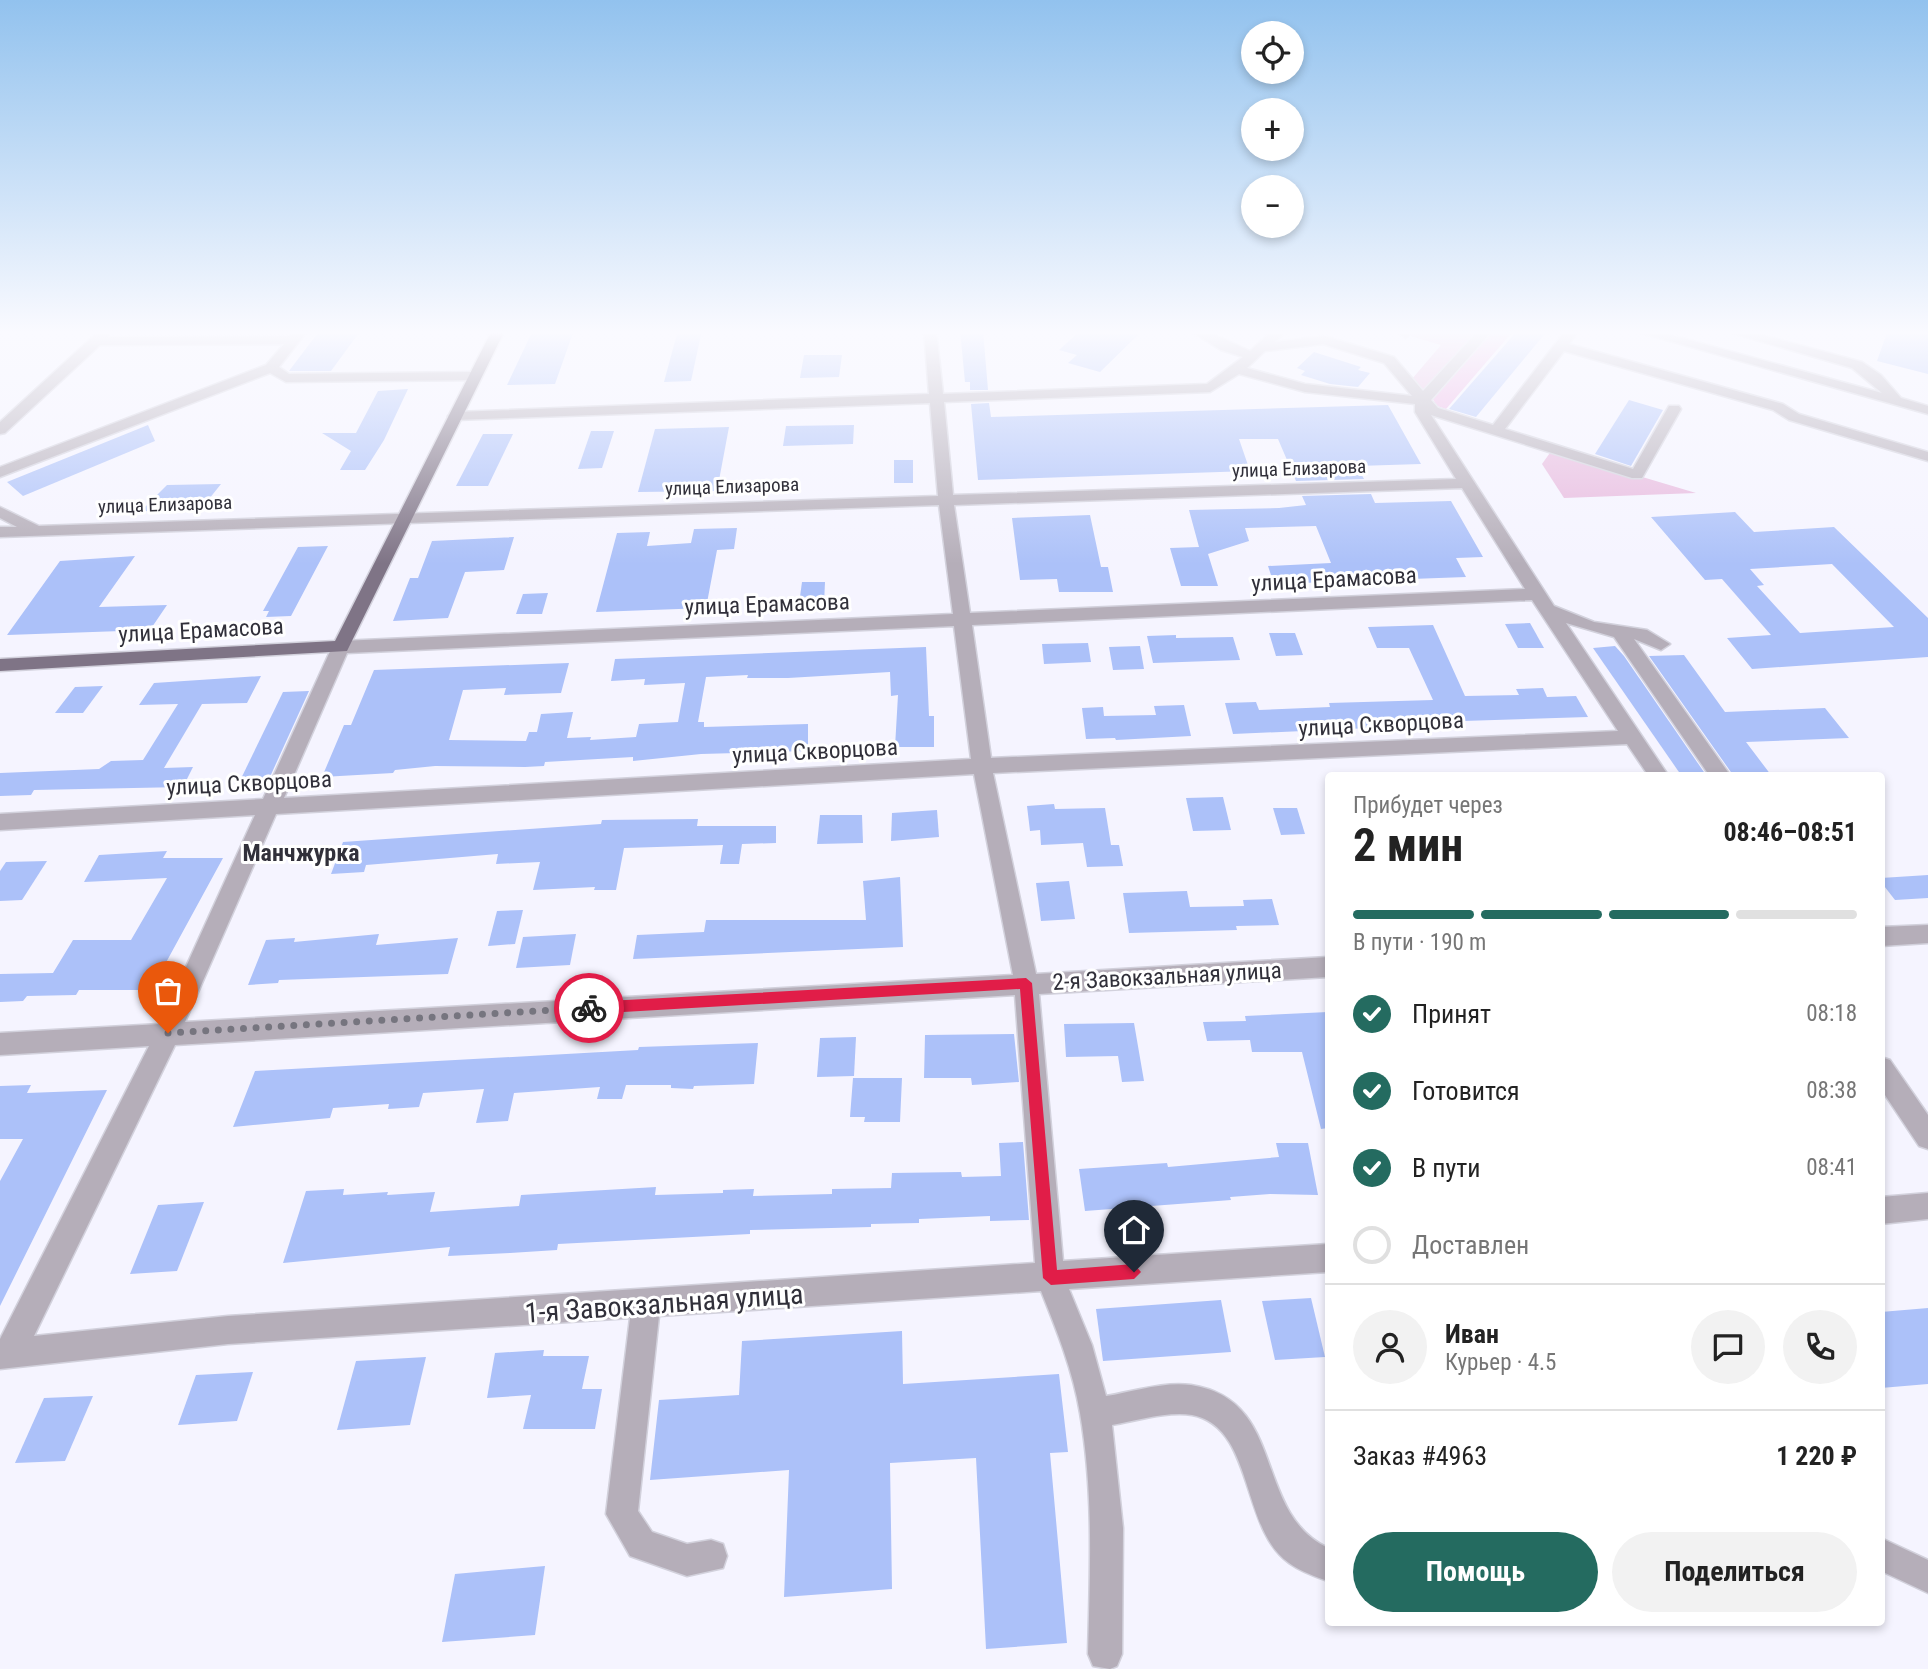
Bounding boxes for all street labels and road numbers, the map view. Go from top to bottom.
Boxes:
street label: улица Елизарова [1232,455,1367,482]
street label: улица Елизарова [665,473,800,500]
street label: улица Елизарова [98,491,233,518]
street label: улица Ерамасова [1251,562,1417,597]
street label: улица Ерамасова [684,588,850,621]
street label: улица Ерамасова [118,613,284,648]
street label: улица Скворцова [1298,707,1464,742]
street label: улица Скворцова [732,734,898,769]
street label: улица Скворцова [166,766,332,801]
street label: 2-я Завокзальная улица [1052,957,1282,996]
street label: 1-я Завокзальная улица [524,1277,804,1330]

